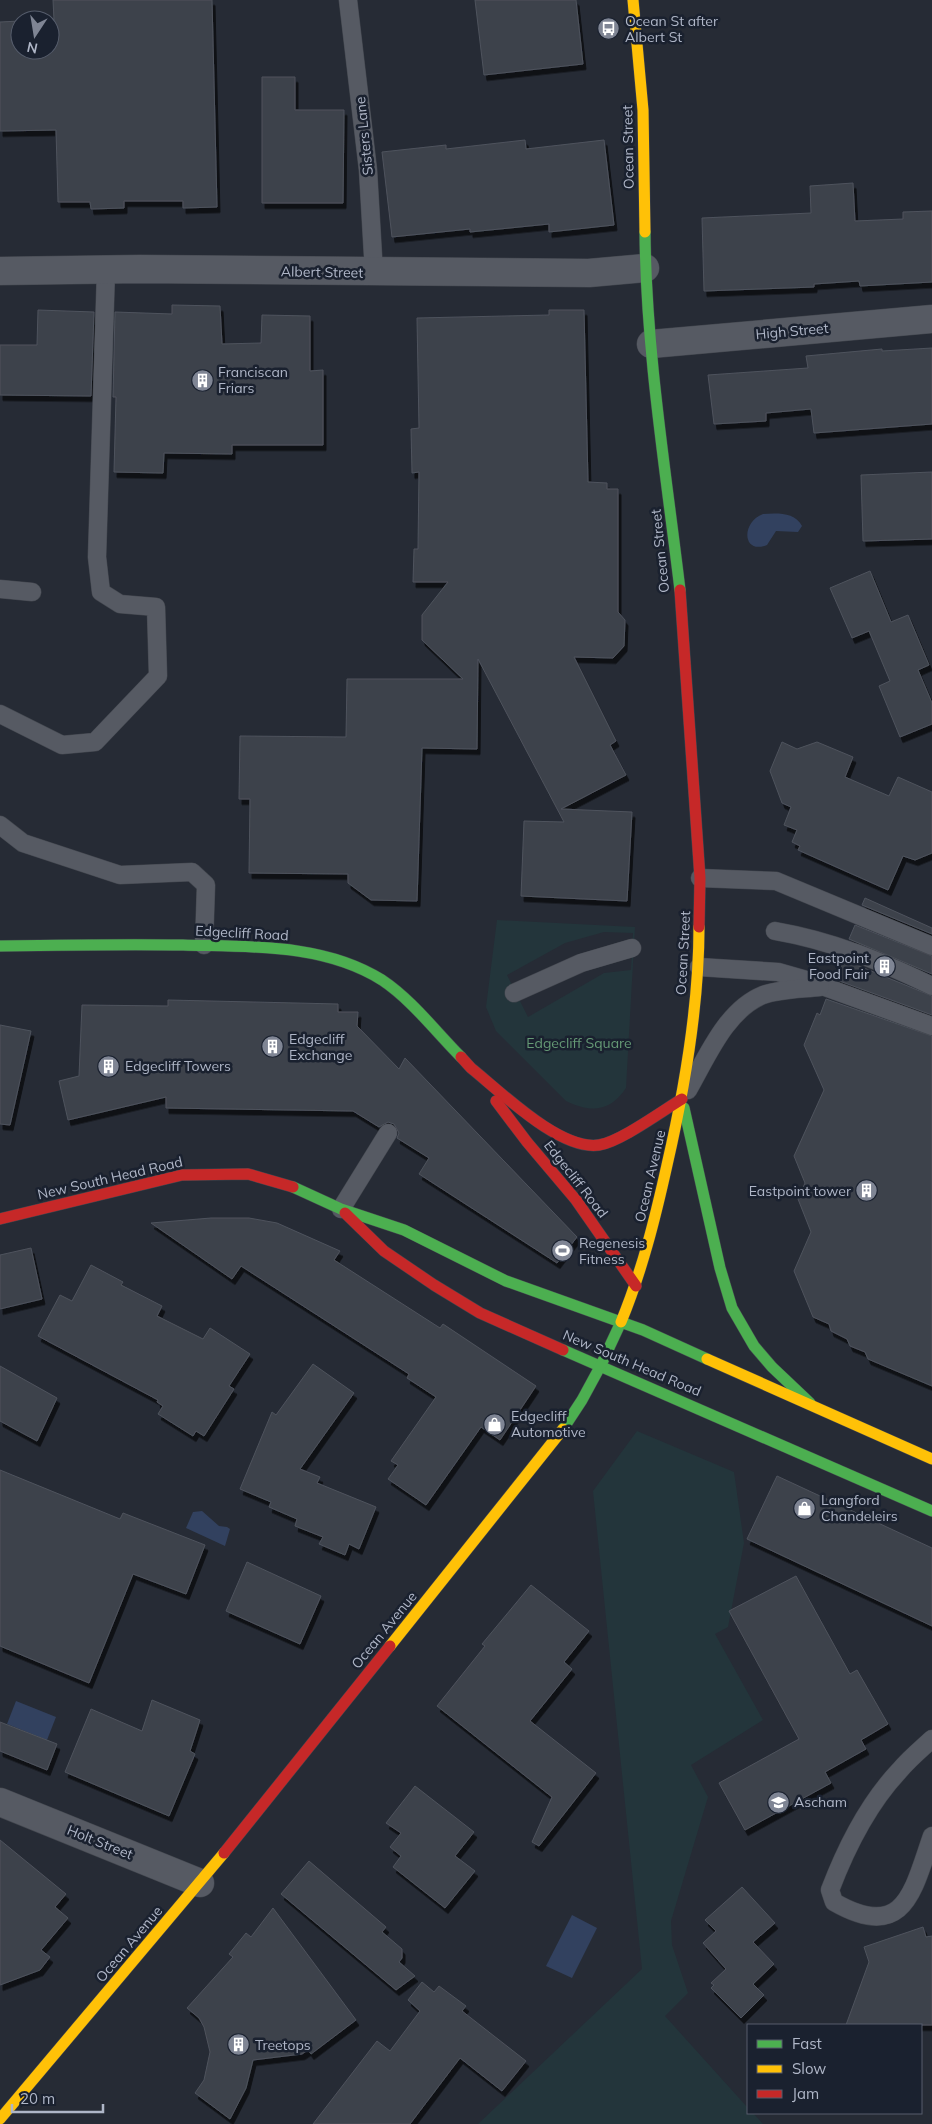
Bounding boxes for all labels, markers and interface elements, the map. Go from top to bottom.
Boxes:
north arrow [10,10,60,60]
place label: Ocean St after Albert St [625,12,719,46]
bus stop icon: Ocean St after Albert St [597,17,621,41]
text: N [25,38,39,58]
street label: Sisters Lane [351,96,377,176]
street label: Ocean Street [618,105,638,189]
street label: Albert Street [281,262,363,282]
street label: High Street [755,319,829,343]
place label: Franciscan Friars [218,363,288,397]
building icon: Franciscan Friars [190,368,214,392]
street label: Ocean Street [647,508,673,594]
street label: Ocean Street [672,910,694,996]
street label: Edgecliff Road [195,922,289,944]
place label: Eastpoint Food Fair [808,949,870,983]
building icon: Eastpoint Food Fair [873,954,897,978]
place label: Edgecliff Exchange [289,1030,352,1064]
park label: Edgecliff Square [526,1034,632,1052]
building icon: Edgecliff Exchange [261,1035,285,1059]
building icon: Edgecliff Towers [97,1054,121,1078]
place label: Edgecliff Towers [125,1057,231,1075]
street label: Ocean Avenue [631,1128,669,1224]
street label: Edgecliff Road [540,1137,612,1221]
street label: New South Head Road [36,1153,184,1203]
building icon: Eastpoint tower [855,1179,879,1203]
place label: Eastpoint tower [749,1182,852,1200]
place label: Regenesis Fitness [579,1234,645,1268]
sports icon: Regenesis Fitness [551,1239,575,1263]
street label: New South Head Road [560,1326,704,1400]
place label: Edgecliff Automotive [511,1407,586,1441]
shop icon: Edgecliff Automotive [483,1412,507,1436]
place label: Langford Chandeleirs [821,1491,898,1525]
shop icon: Langford Chandeleirs [793,1496,817,1520]
street label: Ocean Avenue [347,1588,421,1672]
school or university icon: Ascham [766,1790,790,1814]
place label: Ascham [794,1793,847,1811]
street label: Holt Street [64,1821,136,1863]
street label: Ocean Avenue [92,1902,166,1986]
legend [747,2024,922,2114]
building icon: Treetops [227,2033,251,2057]
text: Fast [792,2034,822,2053]
place label: Treetops [255,2036,311,2054]
text: Slow [792,2059,826,2078]
scale bar [12,2082,104,2114]
text: Jam [792,2084,819,2103]
text: 20 m [20,2089,55,2108]

